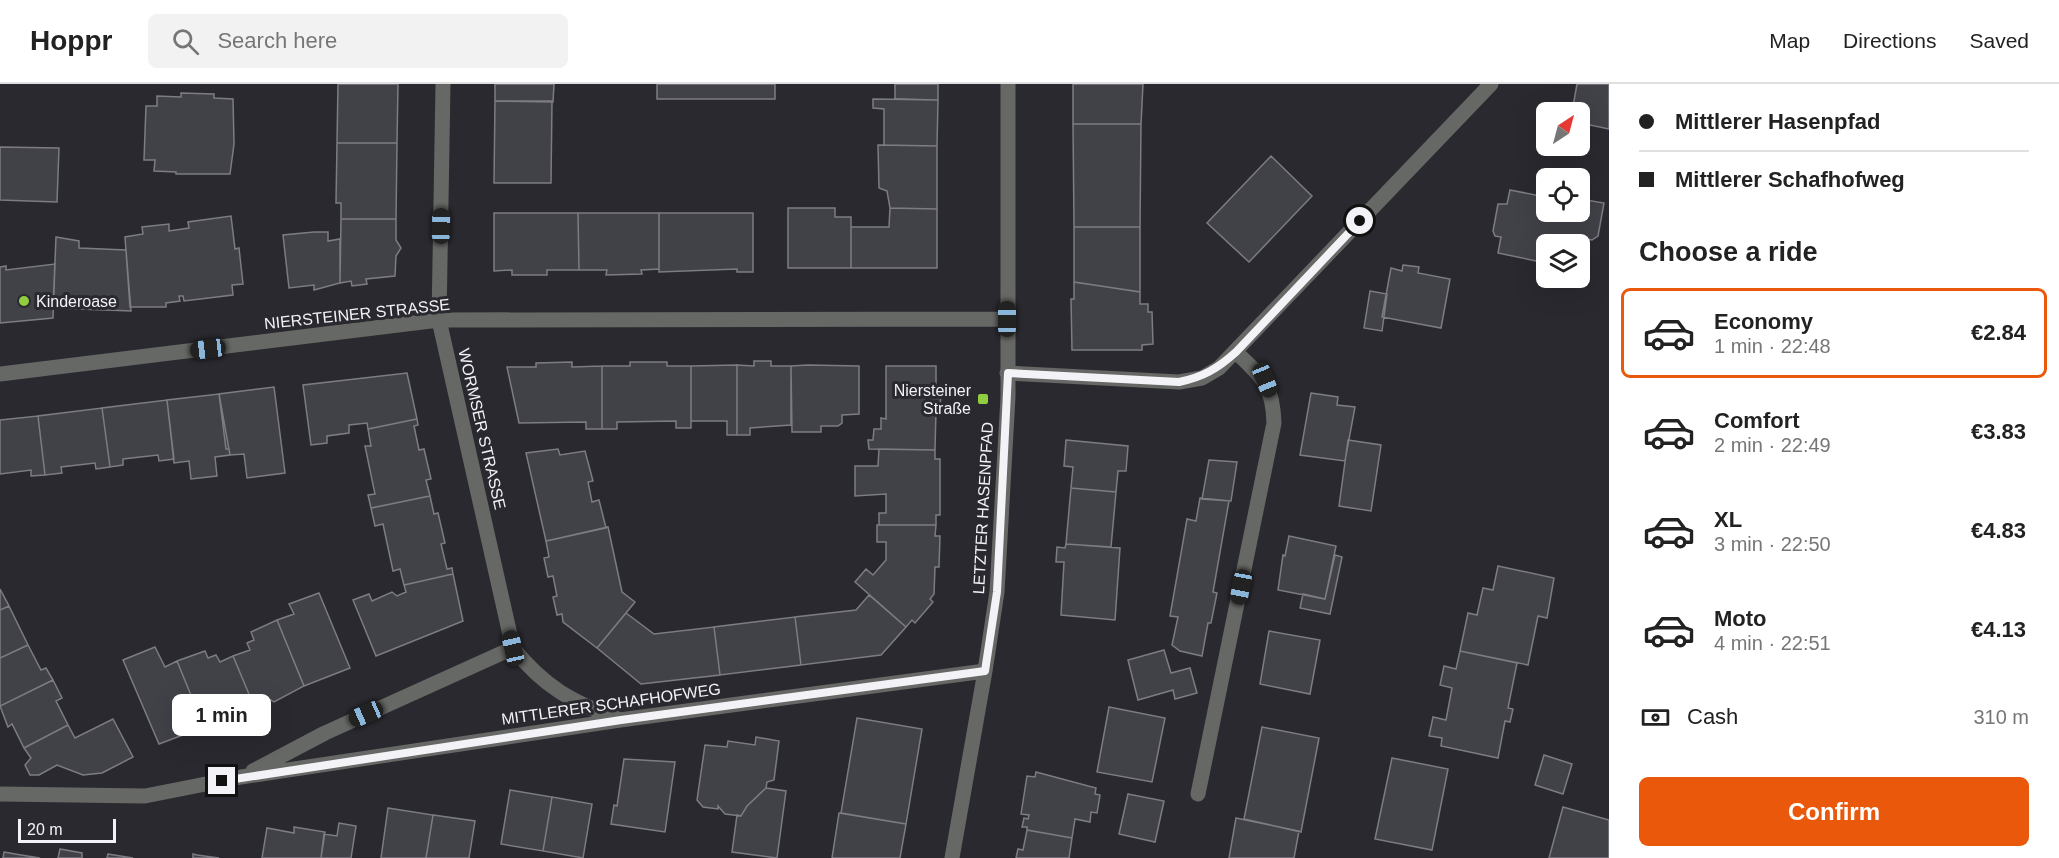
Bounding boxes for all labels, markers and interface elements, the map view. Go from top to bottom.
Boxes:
search box [148,14,568,68]
text: Hoppr [30,25,112,56]
icon: search [169,25,202,58]
text: Search here [217,28,337,53]
text: Map [1769,29,1810,52]
text: Directions [1843,29,1936,52]
text: Saved [1969,29,2029,52]
north arrow [1536,102,1590,156]
map controls [1536,102,1590,288]
text: Mittlerer Hasenpfad [1675,109,1880,134]
text: Mittlerer Schafhofweg [1675,167,1905,192]
button: locate [1536,168,1590,222]
route start [1346,207,1373,234]
car [432,208,450,244]
button: layers [1536,234,1590,288]
text: Choose a ride [1639,237,1818,267]
place label: Kinderoase [36,293,117,310]
marker: Kinderoase [17,294,31,308]
street label: NIERSTEINER STRASSE [263,296,451,332]
car [998,301,1016,337]
icon: car [1642,306,1696,360]
text: Economy [1714,309,1813,334]
text: €2.84 [1971,320,2026,345]
text: 1 min · 22:48 [1714,335,1831,357]
car [189,338,227,360]
street label: WORMSER STRASSE [455,347,509,511]
car [1250,360,1280,400]
place label: Niersteiner Straße [894,382,972,417]
marker: Niersteiner Straße [976,392,990,406]
icon: car [1642,405,1696,459]
text: Comfort [1714,408,1800,433]
text: €3.83 [1971,419,2026,444]
street label: LETZTER HASENPFAD [970,421,996,595]
text: 2 min · 22:49 [1714,434,1831,456]
icon: car [1642,504,1696,558]
text: XL [1714,507,1742,532]
text: €4.83 [1971,518,2026,543]
text: 3 min · 22:50 [1714,533,1831,555]
car [1229,568,1253,606]
icon: car [1642,603,1696,657]
text: Moto [1714,606,1767,631]
text: €4.13 [1971,617,2026,642]
car [500,628,526,668]
text: 4 min · 22:51 [1714,632,1831,654]
street label: MITTLERER SCHAFHOFWEG [500,680,722,728]
callout: 1 min [172,694,272,736]
car [346,698,386,730]
icon: cash [1639,701,1672,734]
text: 1 min [195,704,248,726]
text: Cash [1687,704,1738,729]
text: 310 m [1973,706,2029,728]
route end [208,767,235,794]
button: Confirm [1639,777,2029,846]
scale bar [18,816,116,844]
text: 20 m [27,821,63,838]

